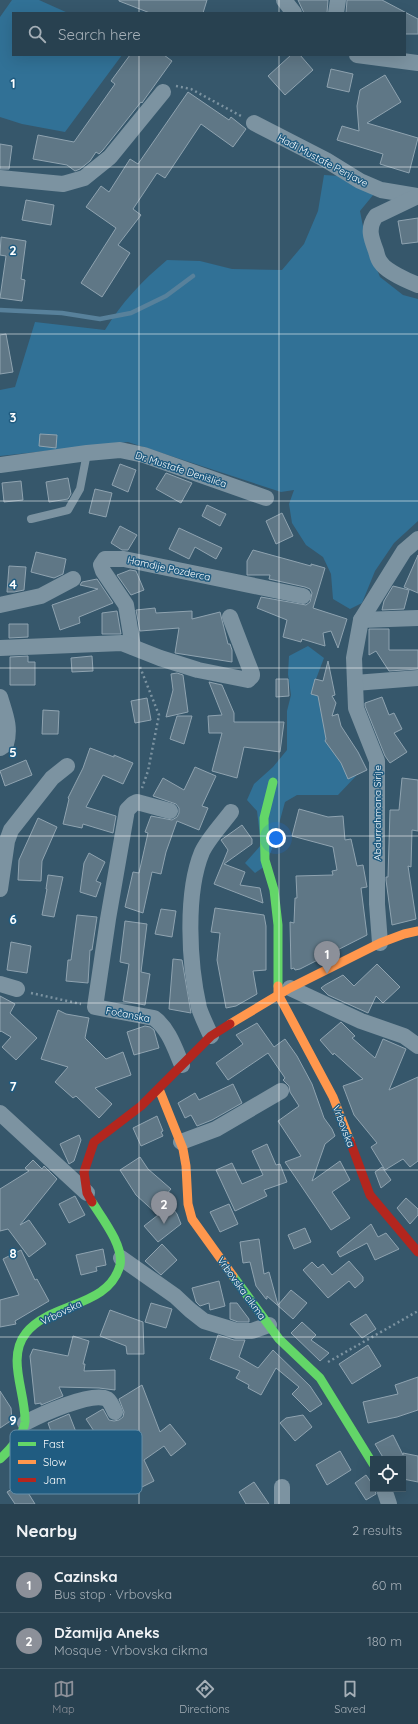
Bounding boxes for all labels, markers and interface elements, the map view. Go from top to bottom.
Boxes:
search box [12,12,406,56]
icon: search [26,23,48,45]
text: Search here [58,25,141,44]
text: 1 [10,75,16,91]
street label: Hađi Mustafe Penjave [275,131,371,190]
text: 2 [9,242,17,258]
text: 3 [10,409,17,425]
street label: Dr. Mustafe Denišlića [133,449,228,490]
street label: Hamdije Pozderca [126,553,212,584]
text: 4 [9,576,17,592]
text: 5 [9,744,17,760]
street label: Abdurrahmana Sirije [371,765,384,861]
your location [266,828,286,848]
text: 6 [9,911,17,927]
pin: 1 [314,941,340,974]
street label: Fočanska [105,1004,151,1025]
text: 7 [9,1078,17,1094]
street label: Vrbovska [330,1103,357,1149]
pin: 2 [151,1191,177,1224]
text: 8 [9,1245,17,1261]
street label: Vrbovska cikma [214,1254,269,1322]
street label: Vrbovska [39,1297,84,1328]
text: 9 [9,1412,17,1428]
legend [10,1430,142,1494]
text: Fast [43,1437,65,1451]
text: Slow [43,1455,67,1469]
map controls [370,1456,406,1492]
button: locate [370,1456,406,1492]
text: Jam [43,1473,66,1487]
text: Nearby [16,1520,77,1541]
text: 2 results [352,1522,402,1538]
text: Cazinska [54,1567,118,1586]
text: 1 [26,1577,32,1593]
text: 60 m [372,1577,402,1593]
text: Bus stop · Vrbovska [54,1586,172,1602]
text: Džamija Aneks [54,1623,160,1642]
text: 2 [25,1633,33,1649]
text: 180 m [367,1633,402,1649]
text: Mosque · Vrbovska cikma [54,1642,208,1658]
tab: Map [52,1678,75,1716]
tab: Directions [179,1678,230,1716]
tab: Saved [334,1678,366,1716]

